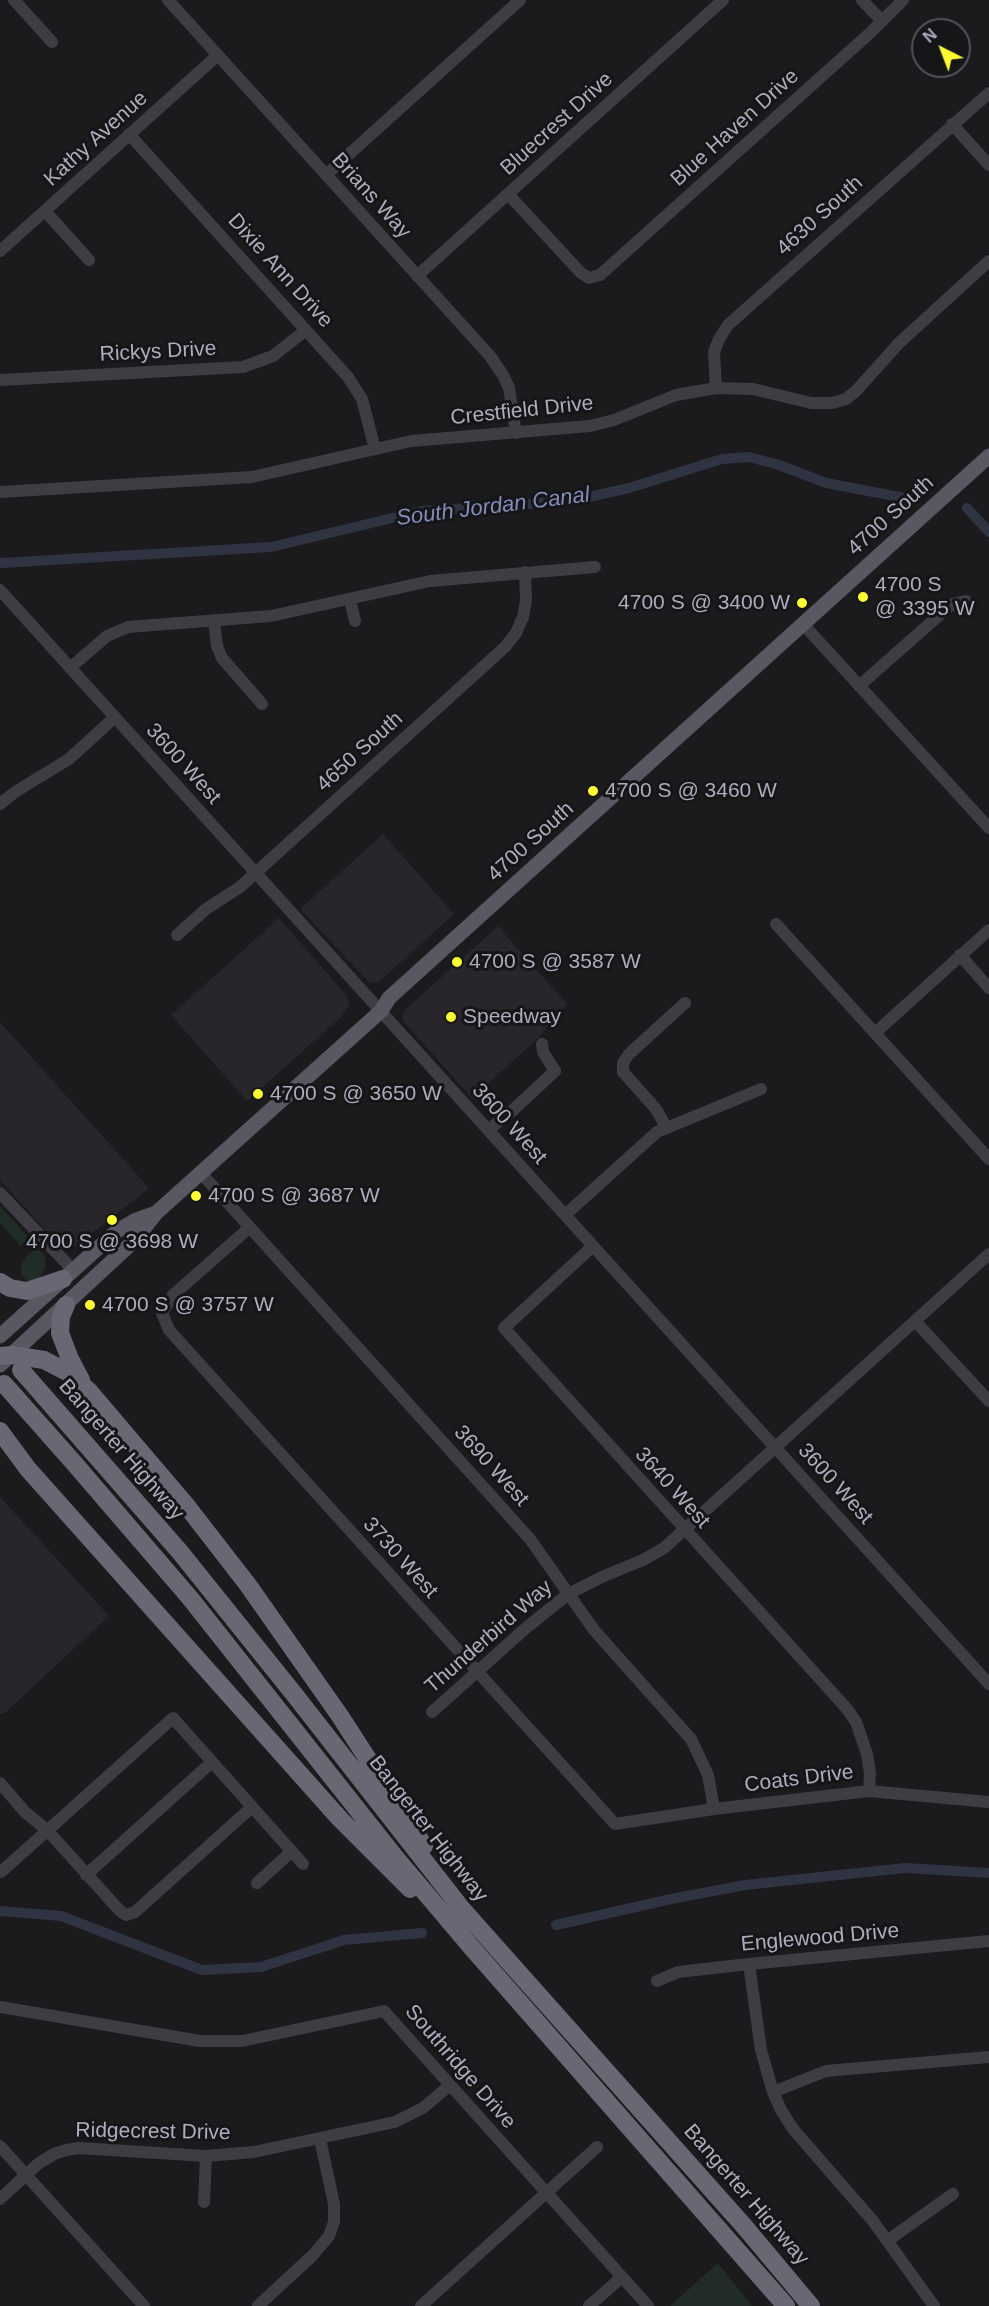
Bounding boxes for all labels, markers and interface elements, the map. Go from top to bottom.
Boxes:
north arrow [911,18,971,78]
text: N [920,26,940,46]
street label: Blue Haven Drive [666,64,804,192]
street label: Bluecrest Drive [496,67,618,181]
street label: Kathy Avenue [39,86,153,192]
street label: Brians Way [326,148,416,244]
street label: 4630 South [772,171,868,261]
street label: Dixie Ann Drive [222,209,338,333]
street label: Rickys Drive [99,336,217,368]
street label: Crestfield Drive [449,391,595,431]
street label: 4700 South [843,471,939,561]
water label: South Jordan Canal [395,482,591,532]
place label: 4700 S @ 3395 W [875,572,975,622]
place label: 4700 S @ 3400 W [618,590,790,616]
marker: 4700 S @ 3395 W [856,590,870,604]
marker: 4700 S @ 3400 W [795,596,809,610]
street label: 4650 South [312,707,408,797]
street label: 3600 West [140,718,226,810]
place label: 4700 S @ 3460 W [605,778,777,804]
marker: 4700 S @ 3460 W [586,784,600,798]
street label: 4700 South [483,797,579,887]
place label: 4700 S @ 3587 W [469,949,641,975]
marker: 4700 S @ 3587 W [450,955,464,969]
place label: Speedway [463,1004,561,1030]
marker: Speedway [444,1010,458,1024]
street label: 3600 West [466,1078,552,1170]
place label: 4700 S @ 3650 W [270,1081,442,1107]
marker: 4700 S @ 3650 W [251,1087,265,1101]
place label: 4700 S @ 3687 W [208,1183,380,1209]
marker: 4700 S @ 3687 W [189,1189,203,1203]
marker: 4700 S @ 3698 W [105,1213,119,1227]
place label: 4700 S @ 3698 W [26,1229,198,1255]
place label: 4700 S @ 3757 W [102,1292,274,1318]
marker: 4700 S @ 3757 W [83,1298,97,1312]
street label: Bangerter Highway [53,1374,189,1526]
street label: 3690 West [448,1420,534,1512]
street label: 3600 West [792,1438,878,1530]
street label: 3640 West [629,1442,715,1534]
street label: 3730 West [357,1512,443,1604]
street label: Thunderbird Way [420,1575,558,1699]
street label: Bangerter Highway [363,1751,493,1907]
street label: Coats Drive [743,1760,855,1798]
street label: Englewood Drive [740,1919,900,1957]
street label: Southridge Drive [399,2000,521,2134]
street label: Ridgecrest Drive [75,2118,231,2146]
street label: Bangerter Highway [678,2119,814,2271]

